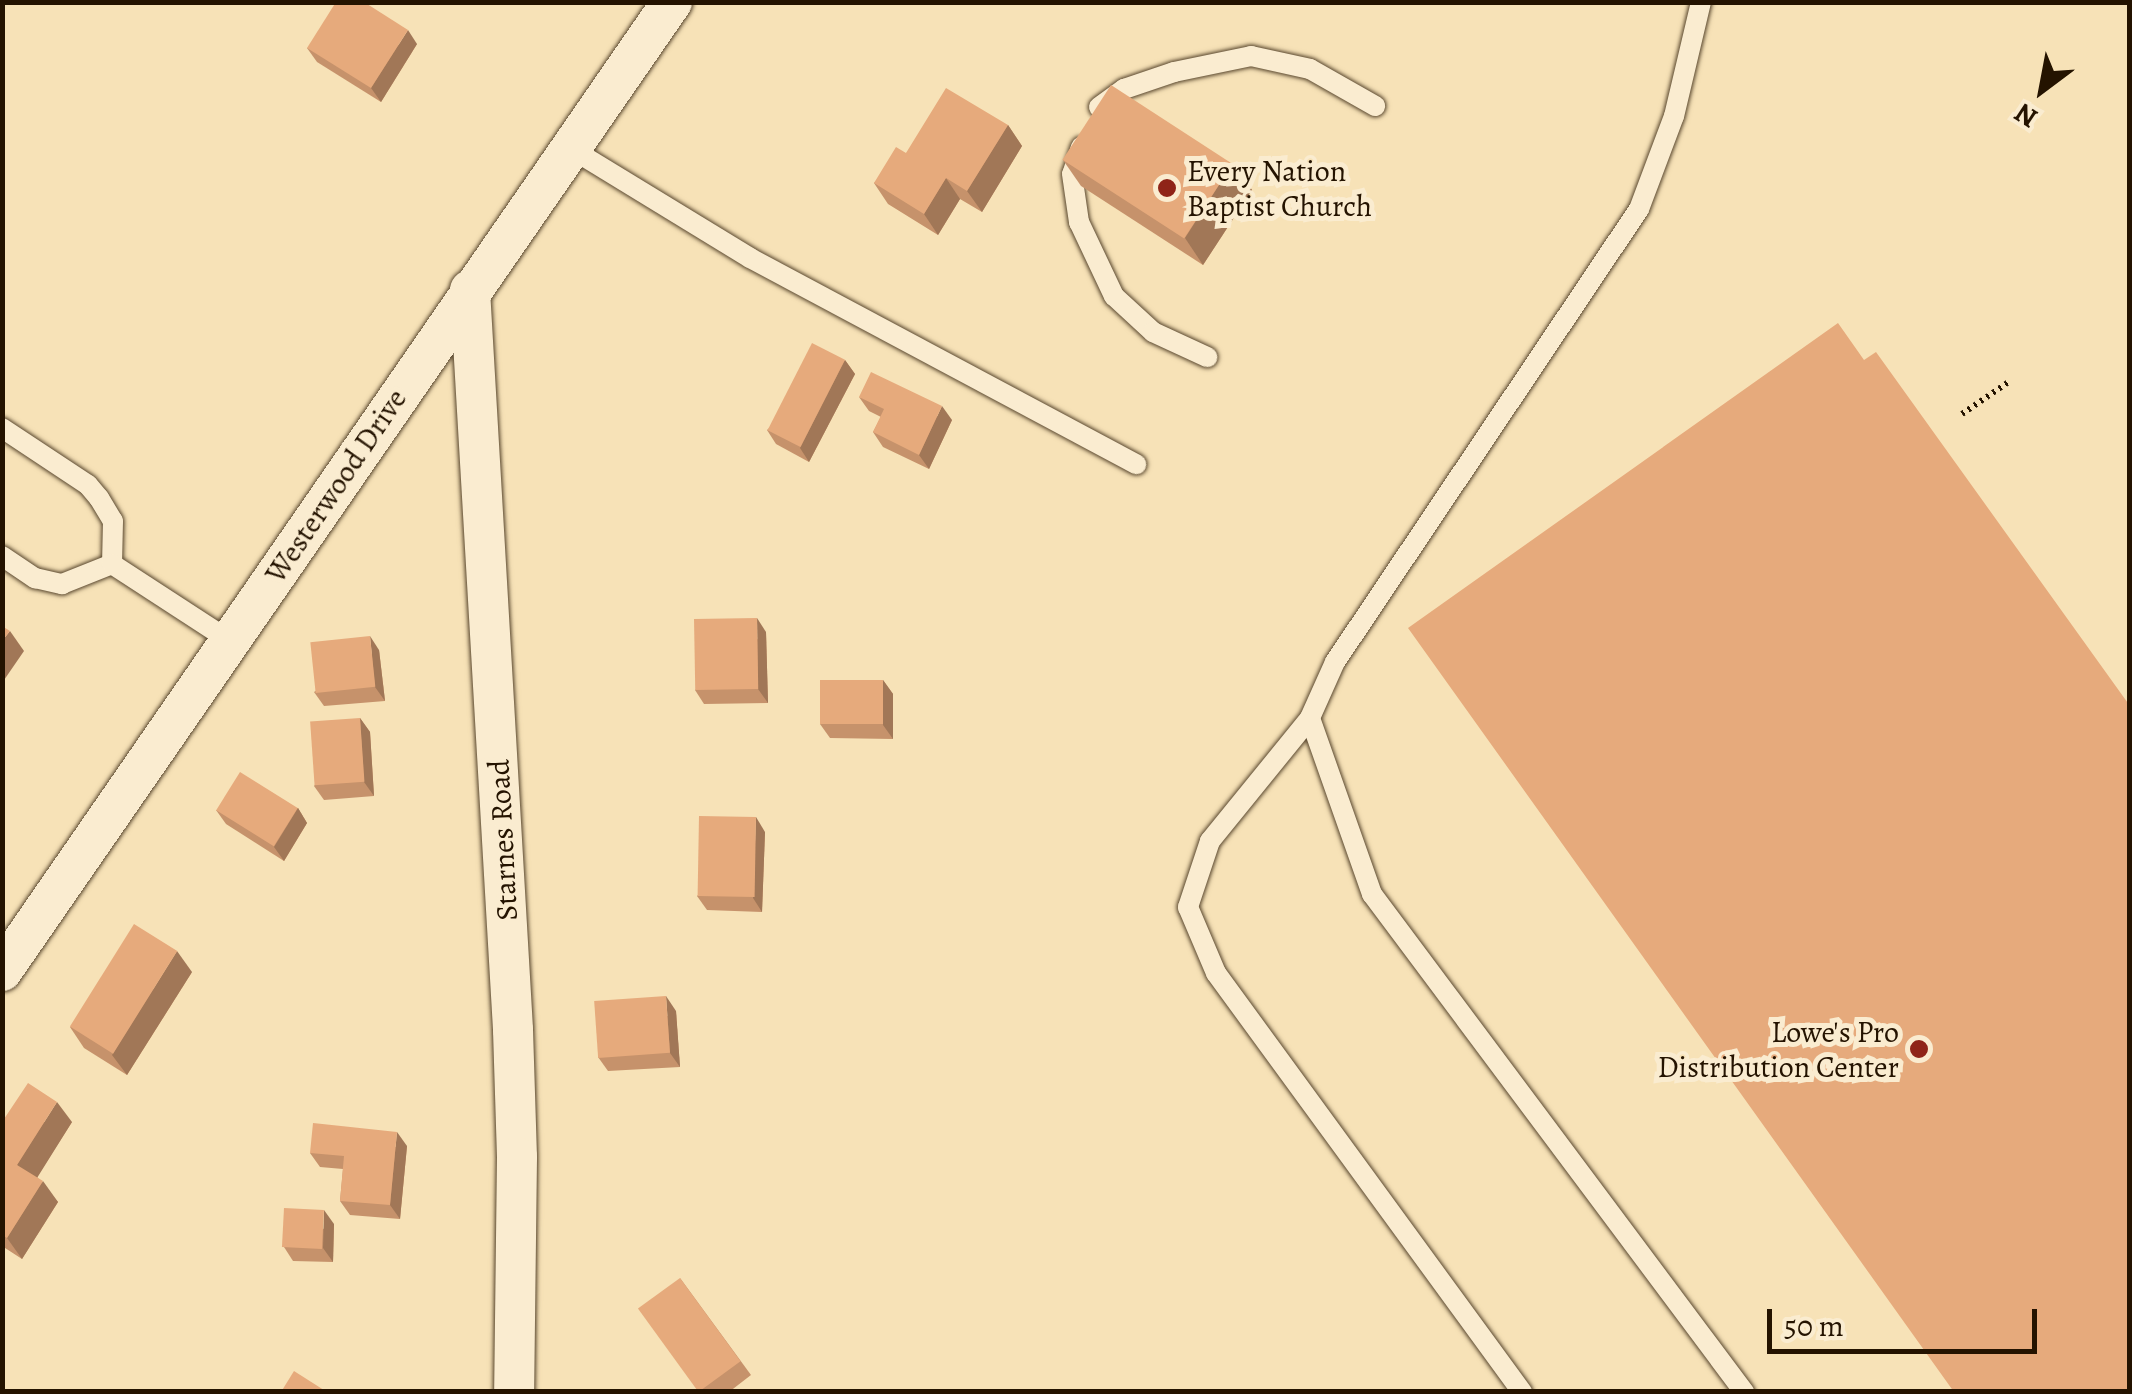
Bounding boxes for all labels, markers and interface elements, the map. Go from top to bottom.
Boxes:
north arrow [1992,40,2092,140]
text: N [2007,94,2045,137]
place label: Every Nation Baptist Church [1187,153,1372,224]
marker: Every Nation Baptist Church [1156,177,1178,199]
street label: Westerwood Drive [258,382,414,590]
street label: Starnes Road [481,758,525,922]
place label: Lowe's Pro Distribution Center [1658,1014,1899,1084]
marker: Lowe's Pro Distribution Center [1908,1038,1930,1060]
scale bar [1772,1289,2042,1351]
text: 50 m [1784,1306,1844,1346]

